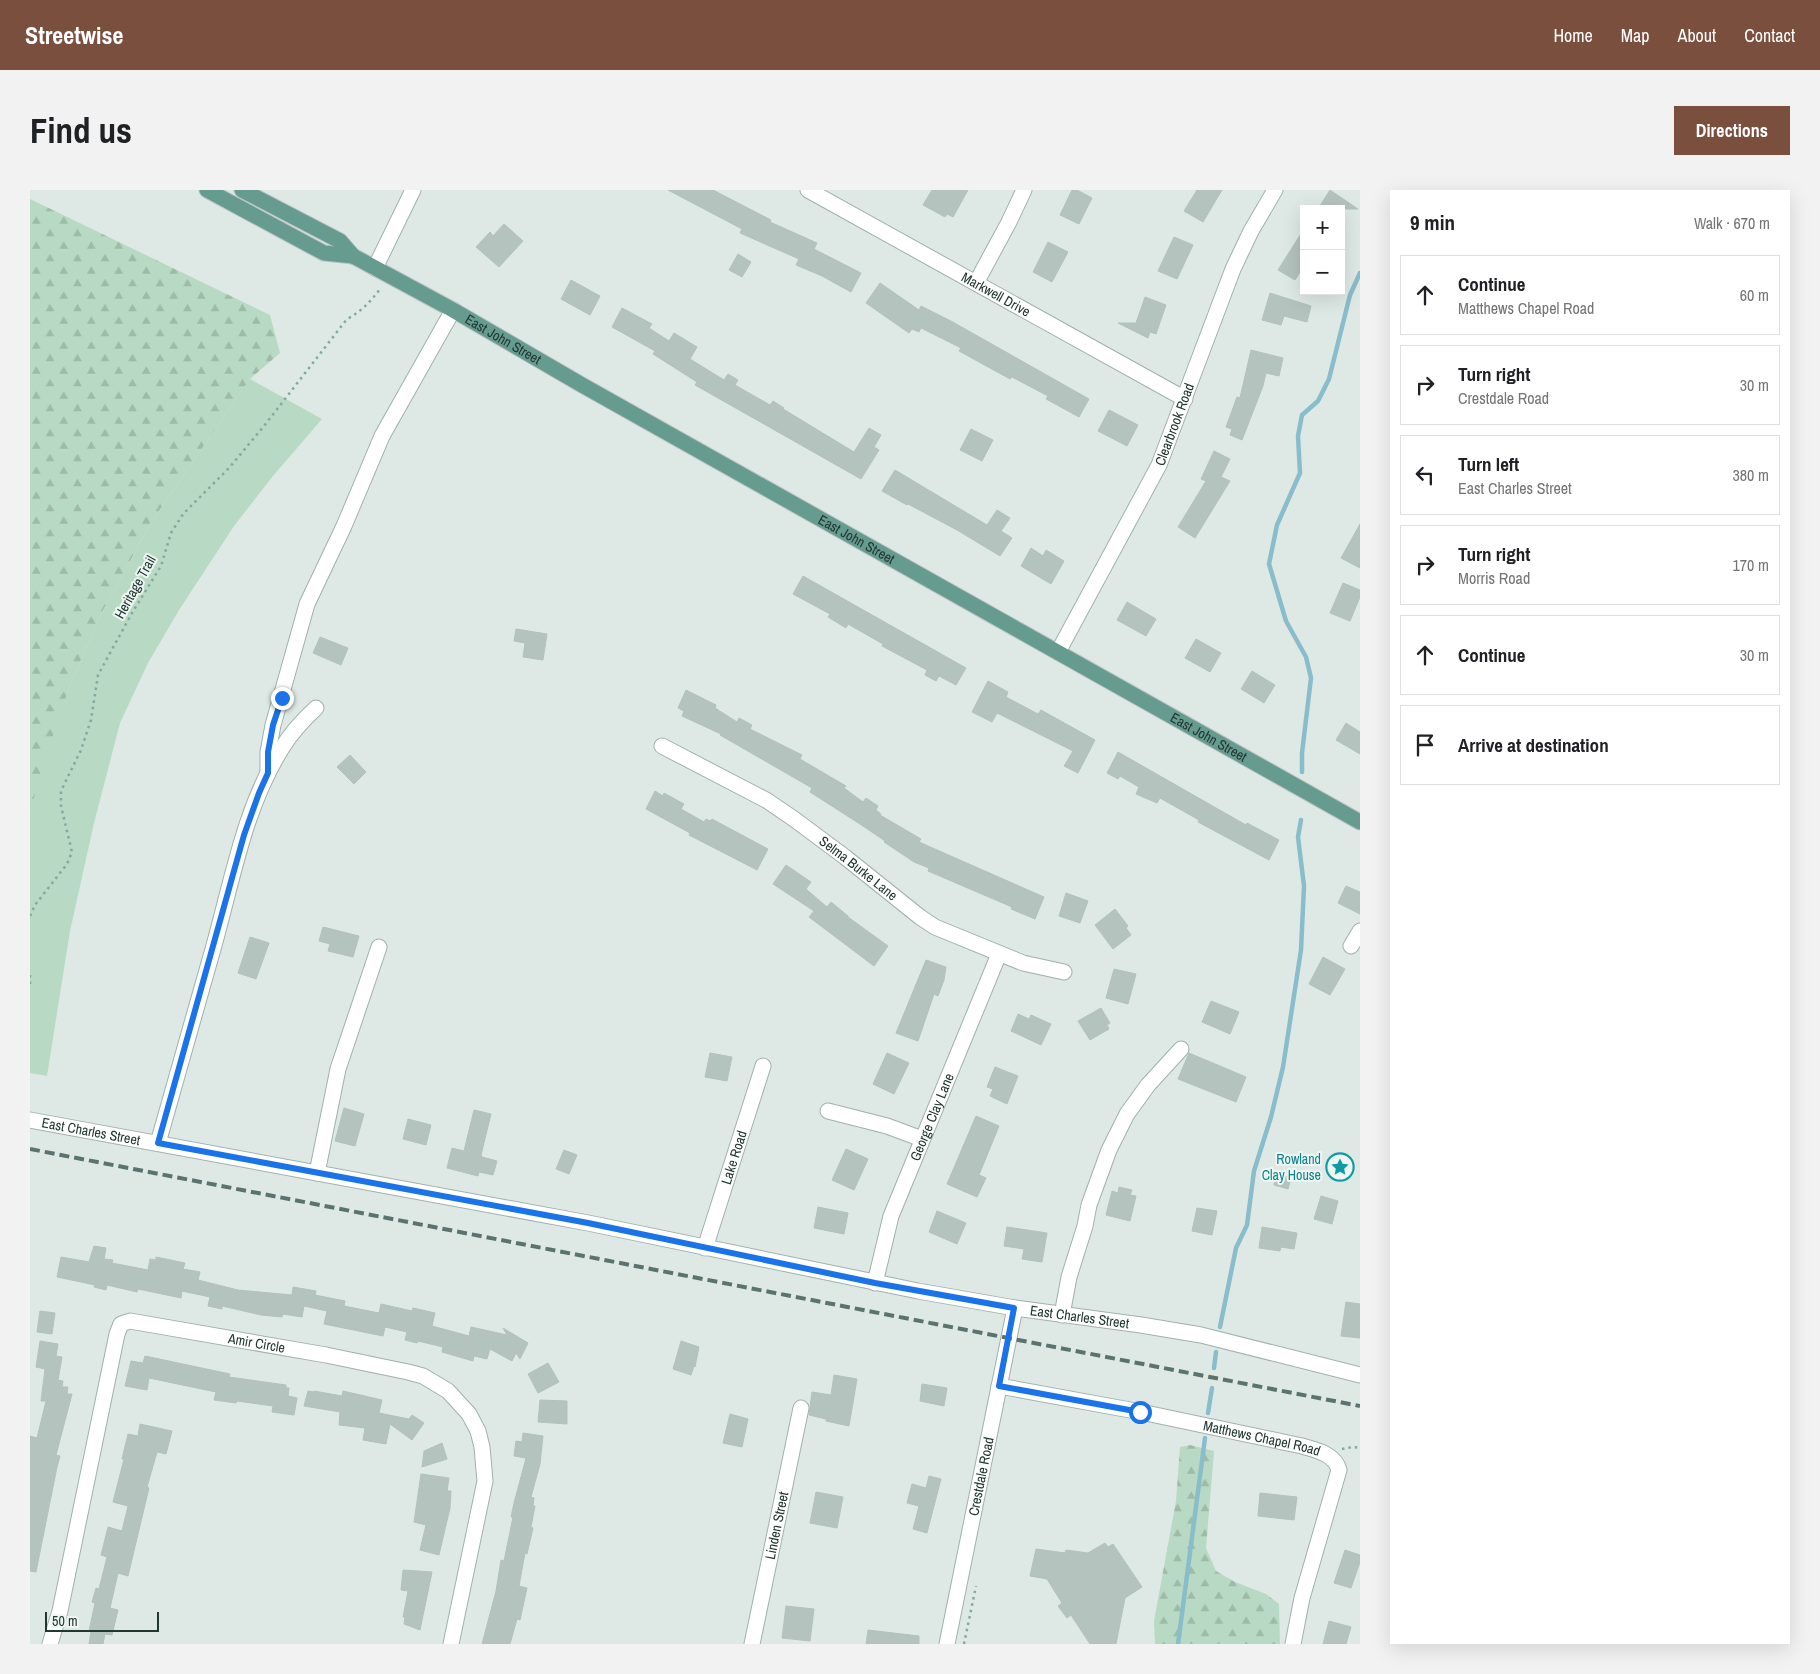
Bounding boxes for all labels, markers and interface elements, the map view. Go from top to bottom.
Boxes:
text: Streetwise [25,19,123,51]
text: Home [1553,23,1593,48]
text: Map [1621,23,1650,48]
text: About [1678,23,1716,48]
text: Contact [1744,23,1795,48]
button: Directions [1674,106,1790,155]
text: Find us [30,107,132,154]
map controls [1300,205,1345,295]
button: + [1300,205,1345,250]
text: 9 min [1410,208,1455,237]
text: Walk · 670 m [1694,212,1770,234]
button: − [1300,250,1345,295]
street label: Markwell Drive [958,268,1034,321]
text: Continue [1458,271,1526,297]
icon: ahead [1411,281,1439,309]
text: 60 m [1740,284,1769,306]
text: Matthews Chapel Road [1458,297,1594,319]
street label: East John Street [462,310,544,368]
text: Turn right [1458,361,1530,387]
icon: right [1411,371,1439,399]
text: 30 m [1740,374,1769,396]
street label: Clearbrook Road [1151,381,1198,468]
text: Crestdale Road [1458,387,1549,409]
text: Turn left [1458,451,1519,477]
icon: left [1411,461,1439,489]
text: 380 m [1733,464,1769,486]
text: East Charles Street [1458,477,1572,499]
street label: East John Street [815,511,898,568]
text: Turn right [1458,541,1530,567]
icon: right [1411,551,1439,579]
street label: Heritage Trail [110,552,160,622]
text: 170 m [1733,554,1769,576]
text: Morris Road [1458,567,1530,589]
icon: ahead [1411,641,1439,669]
text: Continue [1458,642,1526,668]
text: 30 m [1740,644,1769,666]
route end [271,687,294,710]
street label: East John Street [1167,708,1250,766]
icon: arrive [1411,731,1439,759]
text: Arrive at destination [1458,732,1609,758]
street label: Selma Burke Lane [816,832,901,904]
street label: George Clay Lane [906,1070,958,1164]
street label: East Charles Street [40,1113,142,1149]
street label: Lake Road [717,1128,751,1187]
place label: Rowland Clay House [1262,1150,1321,1184]
place icon: Rowland Clay House [1325,1152,1355,1182]
street label: East Charles Street [1029,1301,1130,1332]
street label: Amir Circle [226,1329,286,1357]
route start [1129,1401,1152,1424]
street label: Matthews Chapel Road [1202,1416,1323,1460]
street label: Crestdale Road [964,1435,998,1517]
street label: Linden Street [761,1490,792,1561]
scale bar [45,1609,159,1632]
text: 50 m [52,1612,78,1630]

